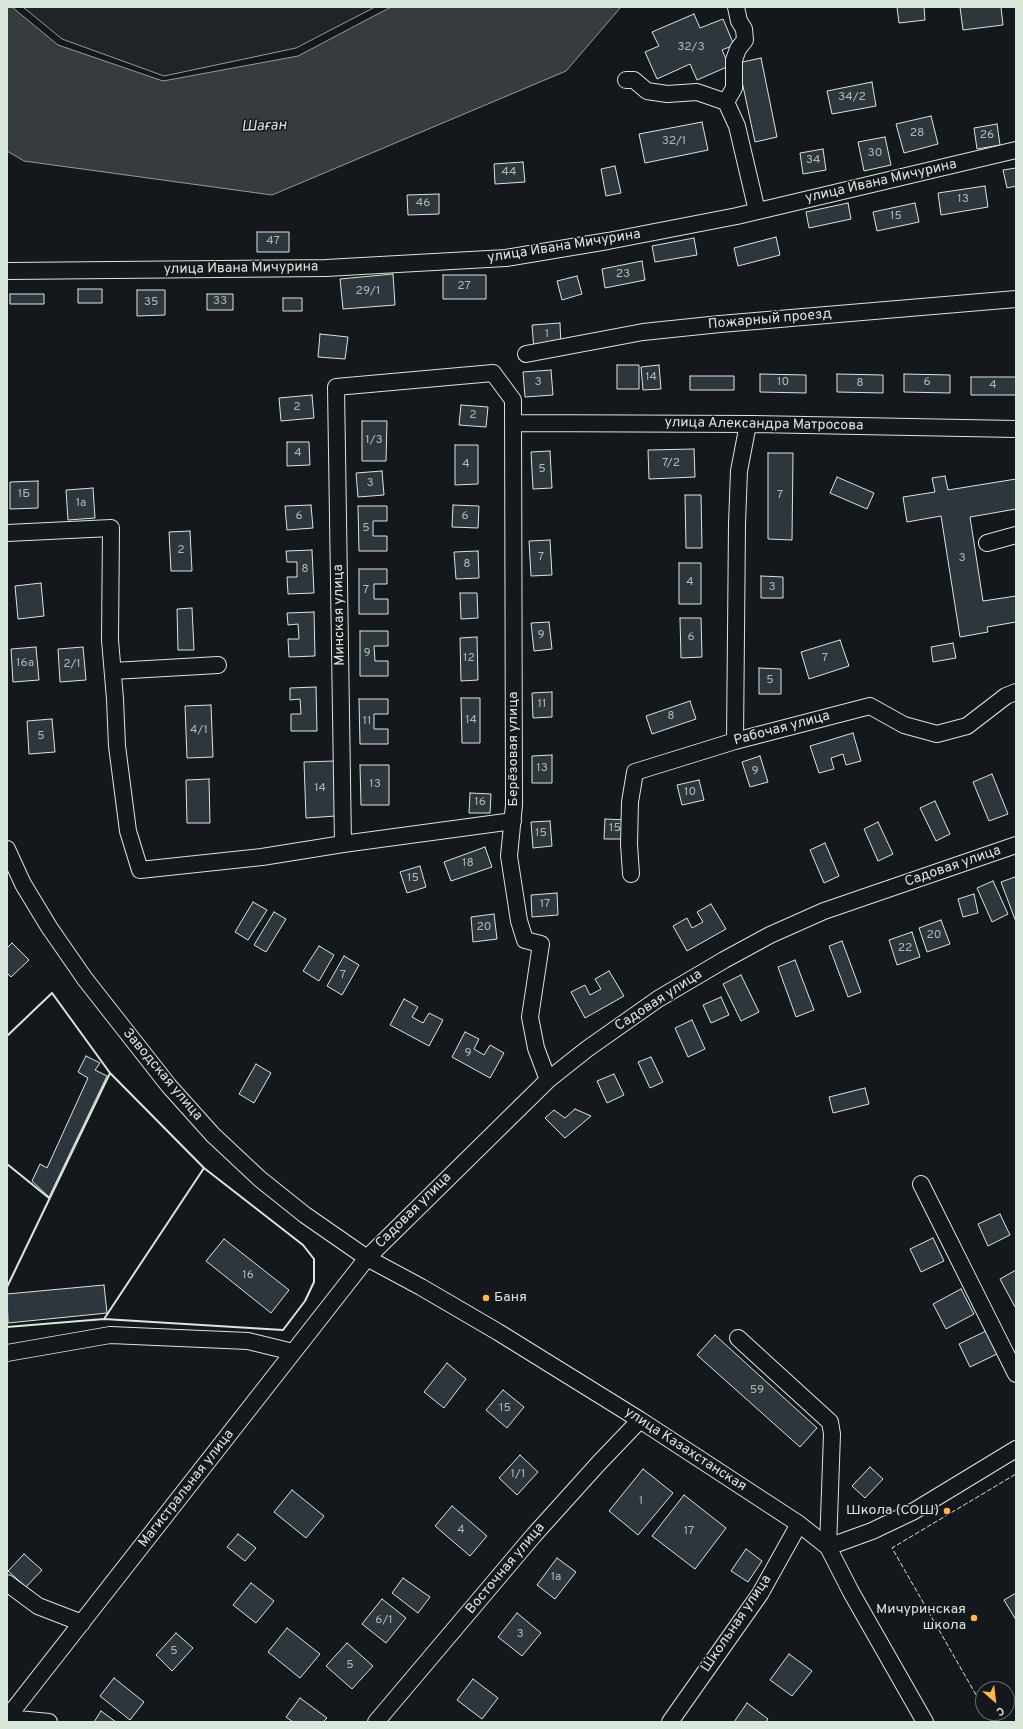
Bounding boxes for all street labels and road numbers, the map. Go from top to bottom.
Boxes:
street label: улица Ивана Мичурина [804,156,958,208]
street label: улица Ивана Мичурина [486,227,642,267]
street label: улица Ивана Мичурина [163,259,319,279]
street label: Пожарный проезд [707,306,833,334]
street label: улица Александра Матросова [664,415,864,435]
street label: Минская улица [331,564,349,666]
street label: Берёзовая улица [506,692,522,806]
street label: Рабочая улица [732,708,832,750]
street label: Садовая улица [903,843,1003,891]
street label: Садовая улица [612,967,706,1035]
street label: Заводская улица [119,1025,205,1125]
street label: Садовая улица [373,1170,455,1252]
street label: улица Казахстанская [621,1404,749,1496]
street label: Магистральная улица [136,1427,238,1551]
street label: Восточная улица [463,1520,549,1618]
street label: Школьная улица [698,1572,776,1676]

